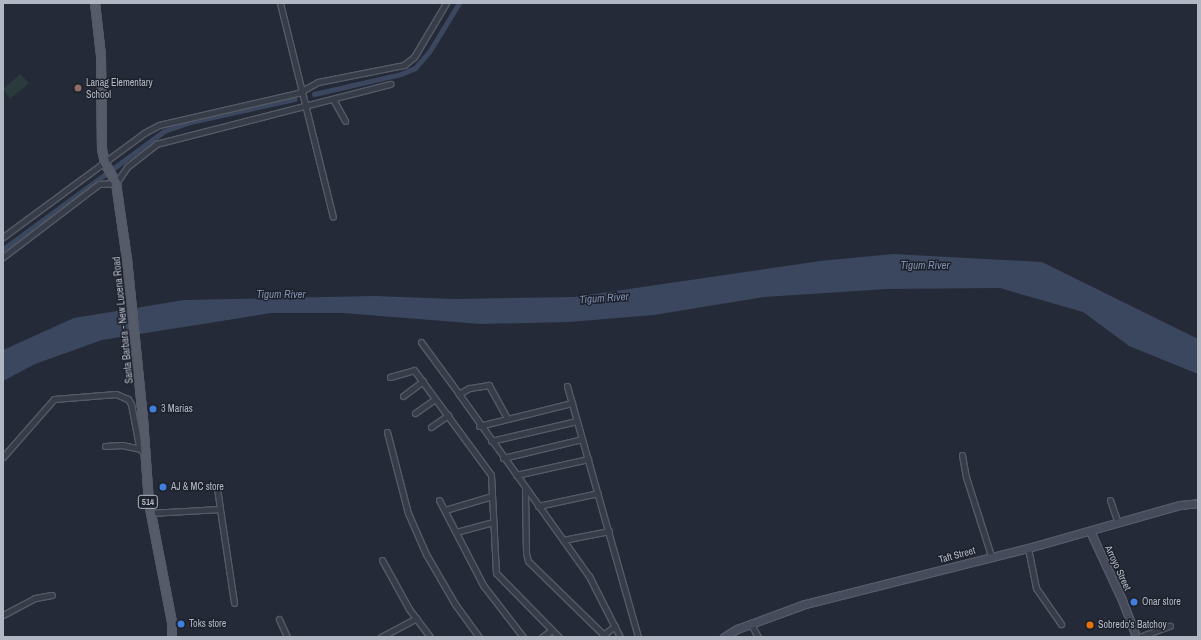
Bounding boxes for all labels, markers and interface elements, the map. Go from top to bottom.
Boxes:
place label: Lanag Elementary School [86,76,153,100]
marker: Lanag Elementary School [73,83,83,93]
street label: Santa Barbara - New Lucena Road [110,256,136,384]
water label: Tigum River [900,258,950,272]
water label: Tigum River [256,287,306,301]
water label: Tigum River [579,290,629,306]
place label: 3 Marias [161,403,193,415]
marker: 3 Marias [148,404,158,414]
place label: AJ & MC store [171,481,224,493]
marker: AJ & MC store [158,482,168,492]
road number: 514 [137,495,159,509]
street label: Taft Street [937,544,977,566]
street label: Arroyo Street [1102,544,1134,592]
place label: Onar store [1142,596,1181,608]
marker: Onar store [1129,597,1139,607]
place label: Toks store [189,618,226,630]
marker: Toks store [176,619,186,629]
place label: Sobredo's Batchoy [1098,619,1167,631]
marker: Sobredo's Batchoy [1085,620,1095,630]

